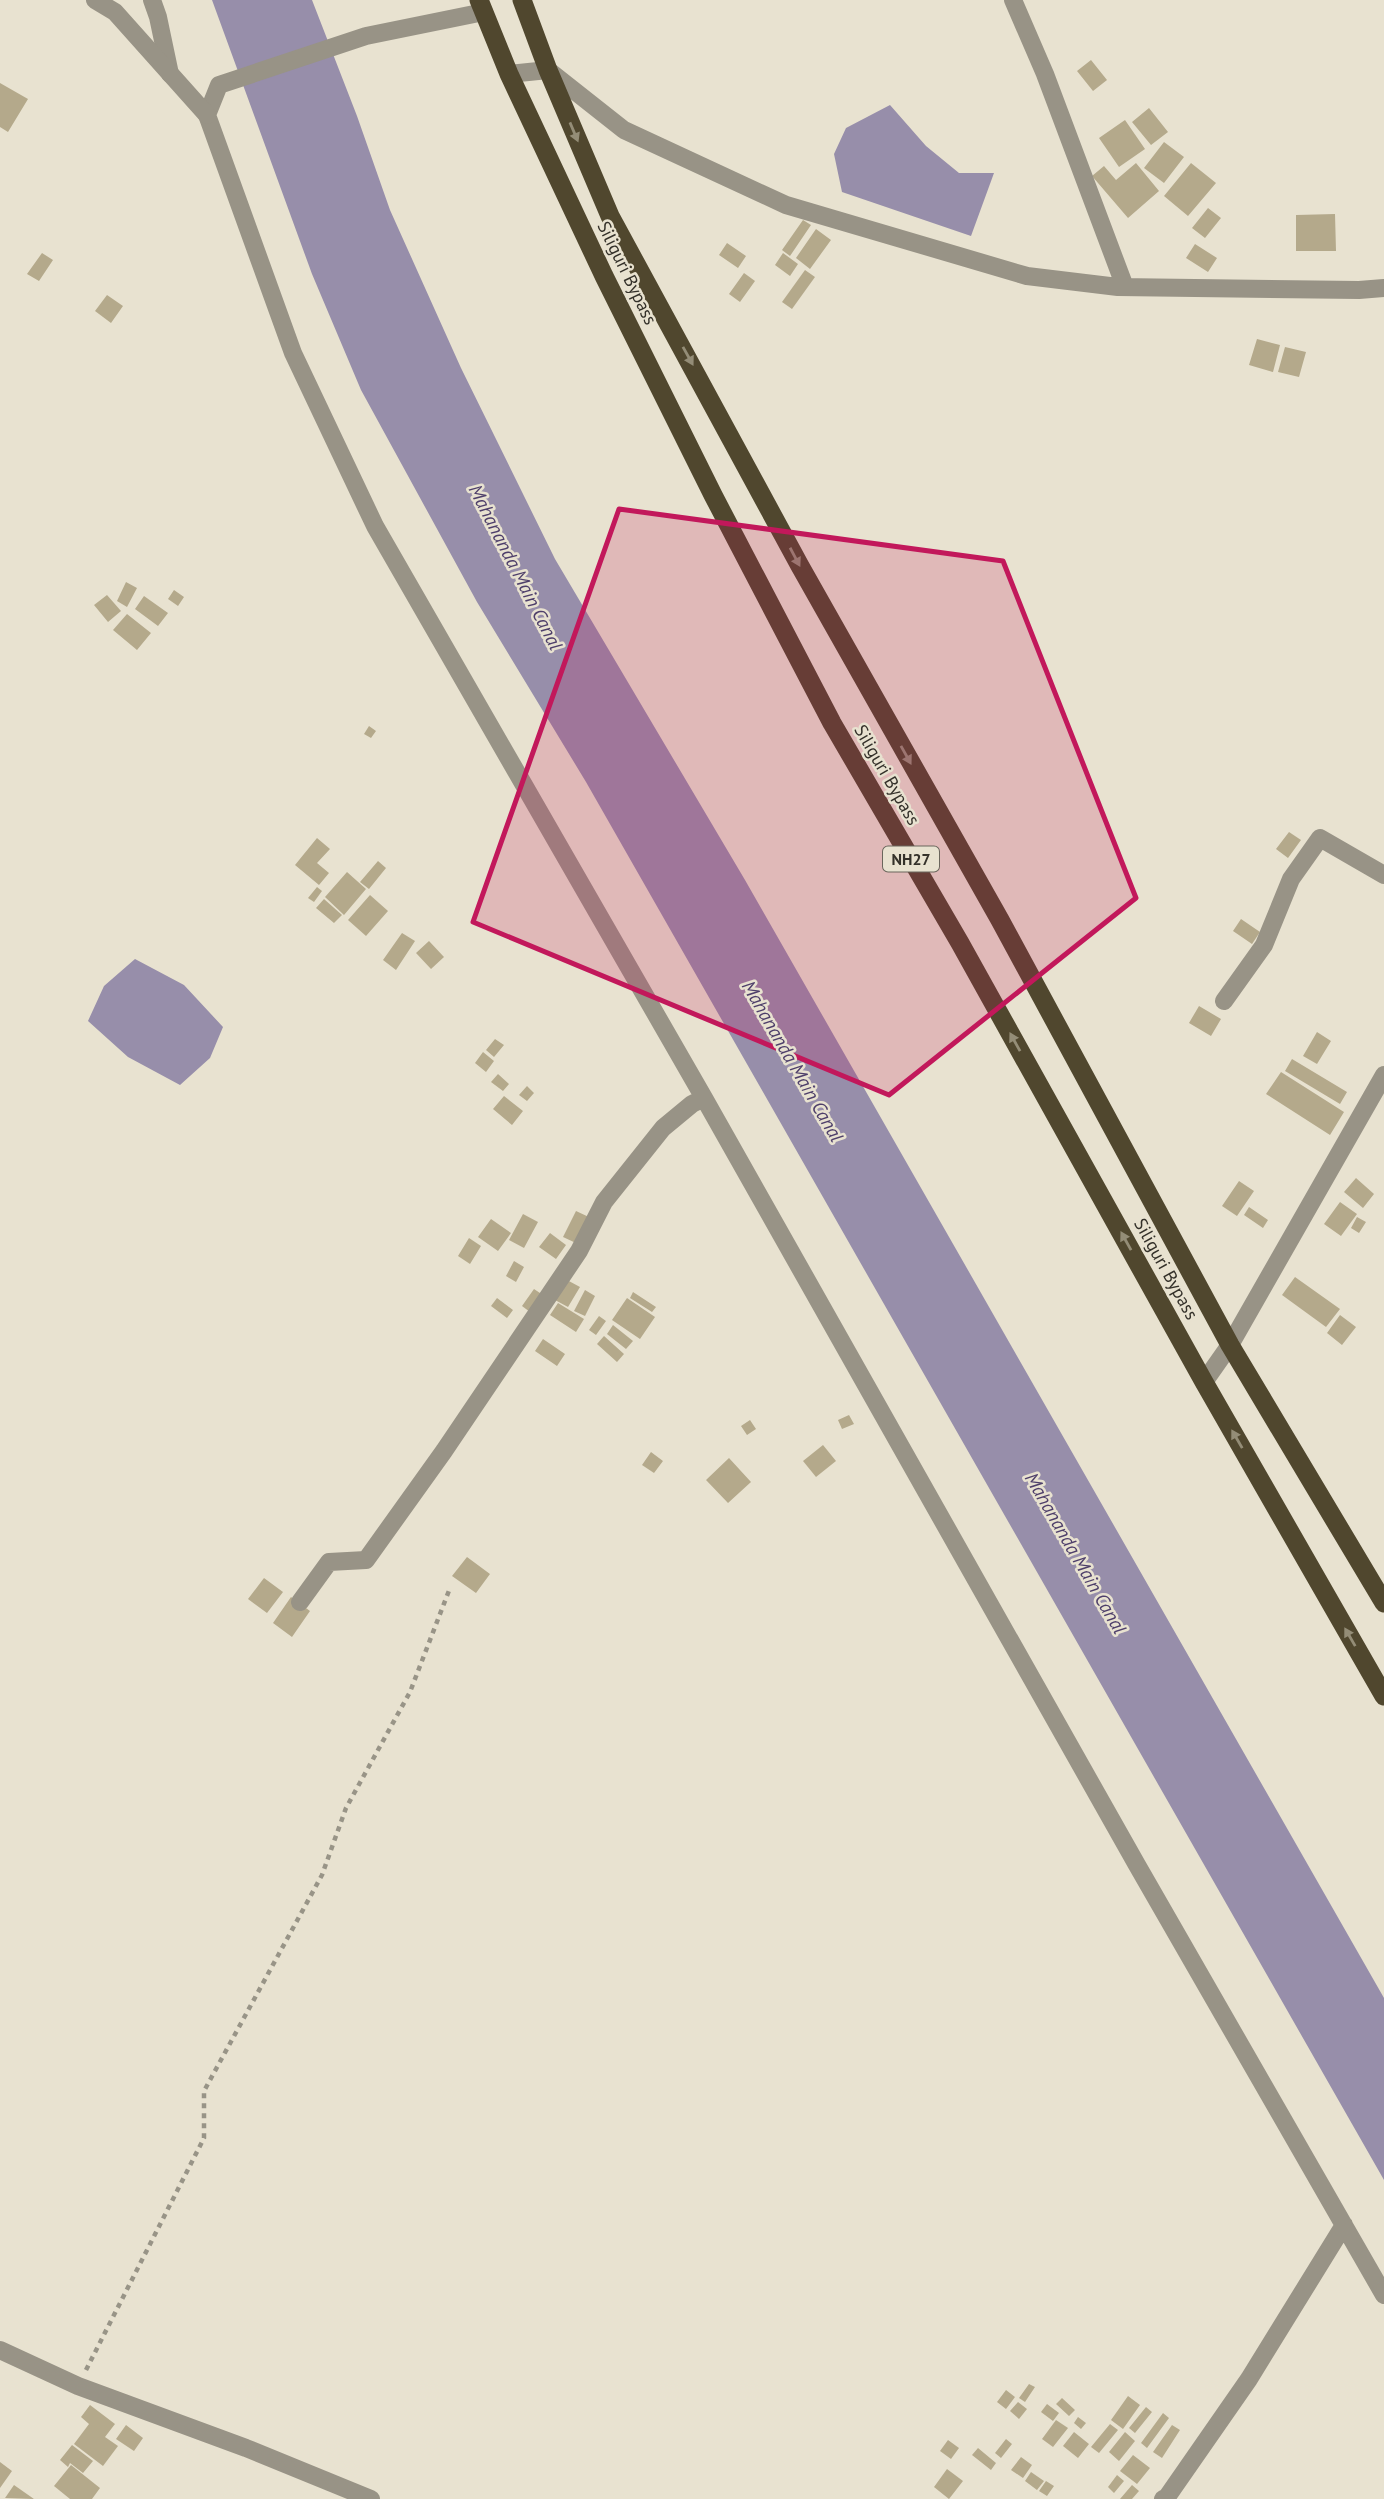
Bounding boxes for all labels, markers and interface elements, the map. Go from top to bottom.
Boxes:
one-way arrow [569,121,580,142]
street label: Siliguri Bypass [592,217,662,328]
one-way arrow [681,347,693,367]
water label: Mahananda Main Canal [464,480,568,654]
one-way arrow [789,547,801,567]
street label: Siliguri Bypass [849,720,925,829]
one-way arrow [900,746,912,765]
road number: NH27 [883,846,939,872]
water label: Mahananda Main Canal [737,976,849,1146]
one-way arrow [1009,1032,1021,1052]
street label: Siliguri Bypass [1129,1214,1204,1323]
one-way arrow [1120,1231,1132,1250]
one-way arrow [1231,1430,1243,1449]
water label: Mahananda Main Canal [1020,1468,1132,1638]
one-way arrow [1344,1627,1356,1646]

